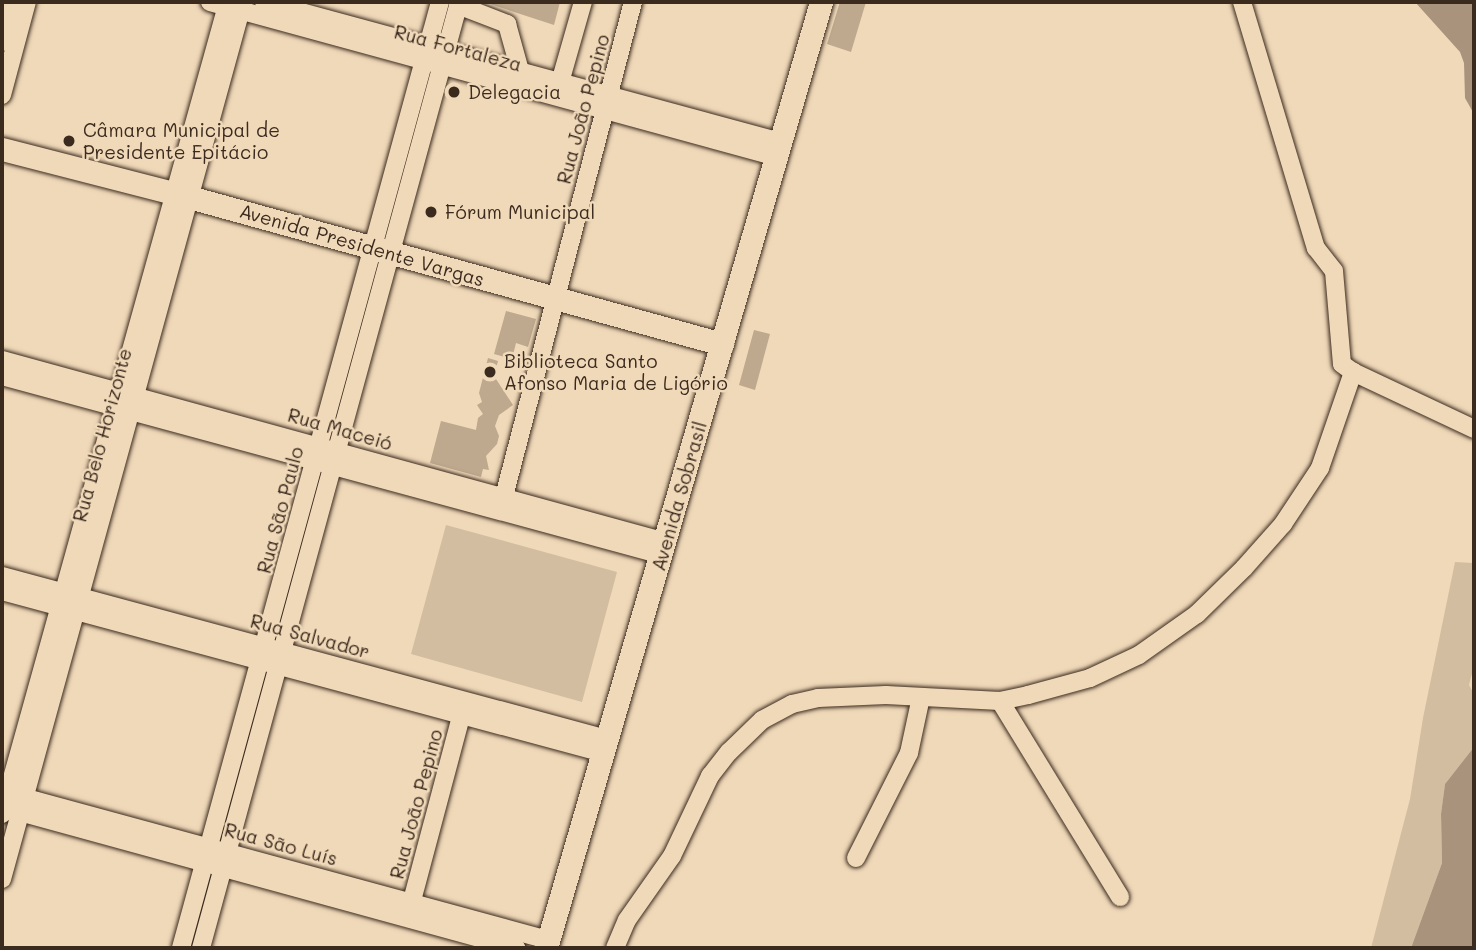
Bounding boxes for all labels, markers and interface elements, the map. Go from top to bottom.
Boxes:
street label: Rua Fortaleza [392,20,524,76]
street label: Rua João Pepino [552,32,614,186]
place label: Delegacia [468,81,561,103]
marker: Delegacia [446,84,462,100]
place label: Câmara Municipal de Presidente Epitácio [83,119,280,163]
marker: Câmara Municipal de Presidente Epitácio [61,133,77,149]
street label: Avenida Presidente Vargas [237,199,487,291]
place label: Fórum Municipal [445,201,595,223]
marker: Fórum Municipal [423,204,439,220]
street label: Rua Belo Horizonte [68,346,136,524]
place label: Biblioteca Santo Afonso Maria de Ligório [504,350,728,394]
marker: Biblioteca Santo Afonso Maria de Ligório [482,364,498,380]
street label: Rua Maceió [285,403,395,455]
street label: Avenida Sobrasil [647,419,711,573]
street label: Rua São Paulo [252,444,308,576]
street label: Rua Salvador [248,609,372,663]
street label: Rua João Pepino [385,727,447,881]
street label: Rua São Luís [222,818,340,870]

